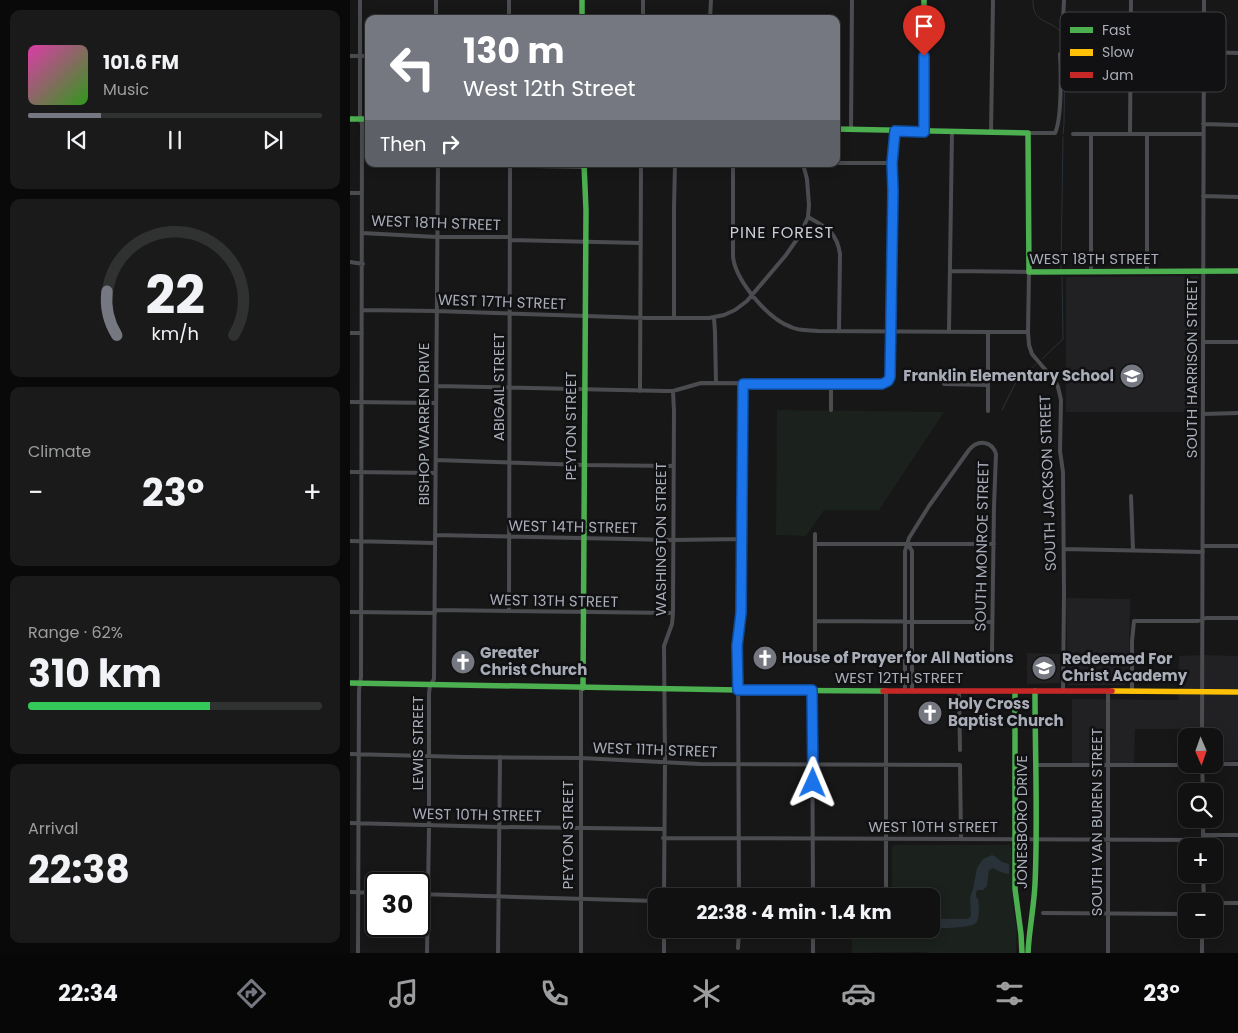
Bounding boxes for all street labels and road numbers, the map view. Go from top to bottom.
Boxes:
street label: WEST 18TH STREET [371,210,501,235]
street label: WEST 18TH STREET [1029,248,1159,269]
street label: SOUTH HARRISON STREET [1181,278,1202,458]
street label: WEST 17TH STREET [438,289,566,314]
street label: ABIGAIL STREET [488,333,509,441]
street label: BISHOP WARREN DRIVE [413,342,434,506]
street label: PEYTON STREET [560,371,581,481]
street label: SOUTH JACKSON STREET [1034,394,1061,572]
street label: SOUTH MONROE STREET [970,461,993,631]
street label: WASHINGTON STREET [650,462,671,616]
street label: WEST 14TH STREET [508,515,638,538]
street label: WEST 13TH STREET [489,589,619,612]
street label: WEST 12TH STREET [835,667,963,688]
street label: LEWIS STREET [407,696,428,790]
street label: SOUTH VAN BUREN STREET [1086,728,1107,916]
street label: WEST 11TH STREET [592,737,718,762]
street label: JONESBORO DRIVE [1011,755,1032,889]
street label: PEYTON STREET [557,780,578,890]
street label: WEST 10TH STREET [412,803,542,826]
street label: WEST 10TH STREET [868,816,998,837]

